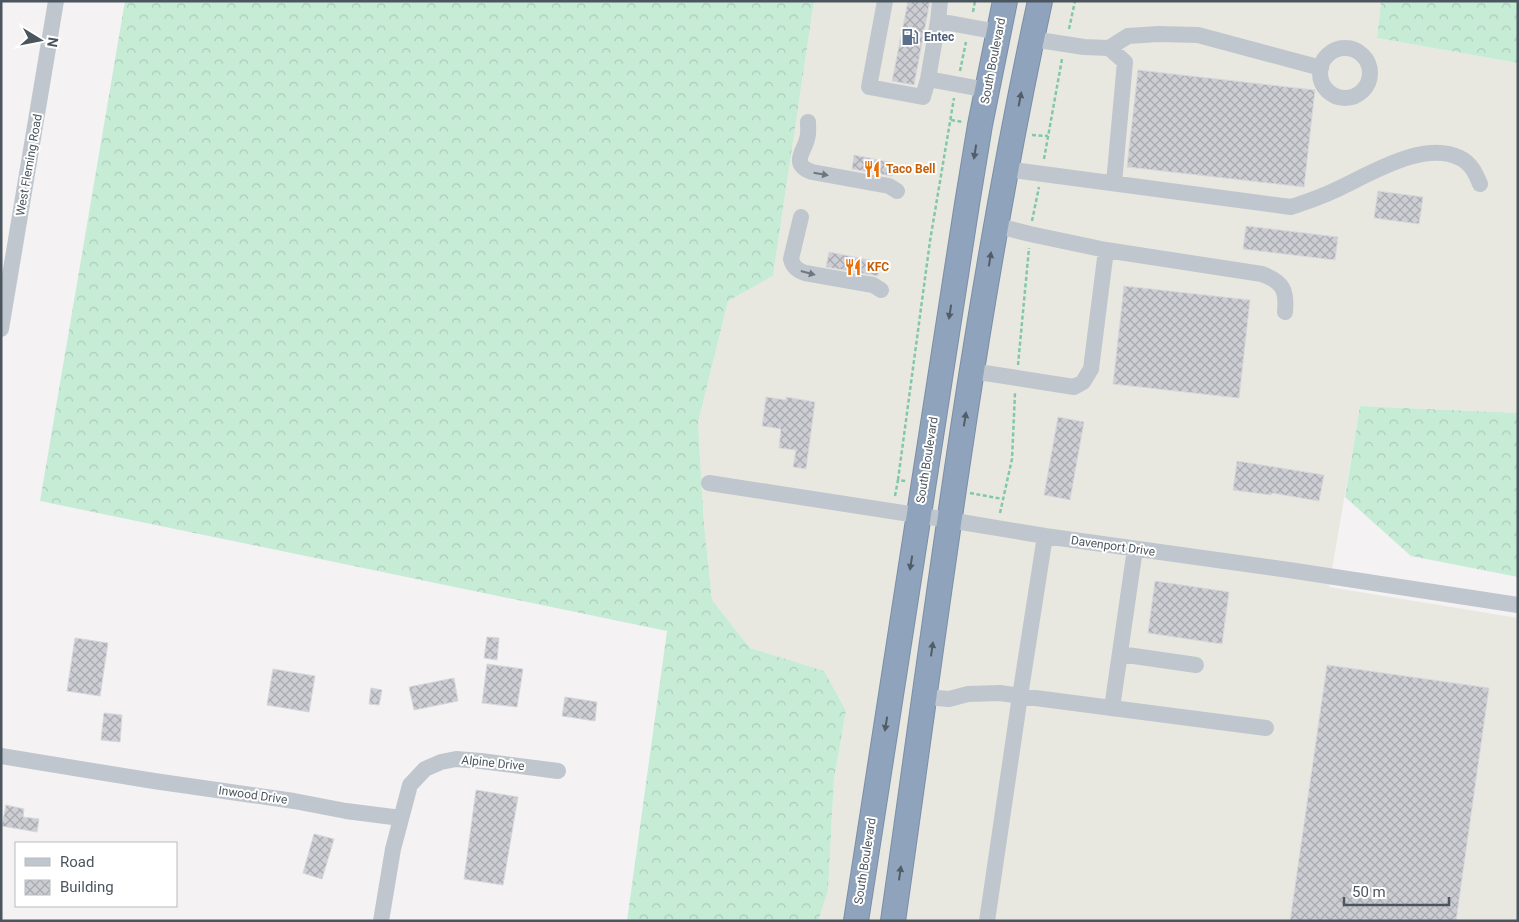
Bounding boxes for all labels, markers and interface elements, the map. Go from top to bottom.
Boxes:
north arrow [15,15,65,65]
street label: South Boulevard [978,17,1008,105]
fuel station icon: Entec [900,27,920,47]
place label: Entec [924,30,954,44]
text: N [44,36,62,49]
one-way arrow [1016,91,1024,107]
street label: West Fleming Road [13,113,45,217]
one-way arrow [971,145,979,161]
restaurant icon: Taco Bell [862,159,882,179]
place label: Taco Bell [886,162,935,176]
one-way arrow [813,170,829,178]
one-way arrow [986,251,994,267]
restaurant icon: KFC [843,257,863,277]
place label: KFC [867,260,889,274]
one-way arrow [800,269,815,277]
one-way arrow [945,305,953,321]
one-way arrow [961,411,969,427]
street label: South Boulevard [913,416,941,504]
street label: Davenport Drive [1070,533,1156,559]
one-way arrow [907,555,915,571]
one-way arrow [928,640,936,656]
one-way arrow [882,716,890,732]
street label: Alpine Drive [461,753,525,773]
street label: Inwood Drive [218,783,288,807]
street label: South Boulevard [851,817,879,905]
legend [15,842,178,907]
text: Road [60,853,94,871]
one-way arrow [896,864,904,880]
scale bar [1344,874,1449,906]
text: Building [60,878,114,896]
text: 50 m [1352,883,1386,901]

